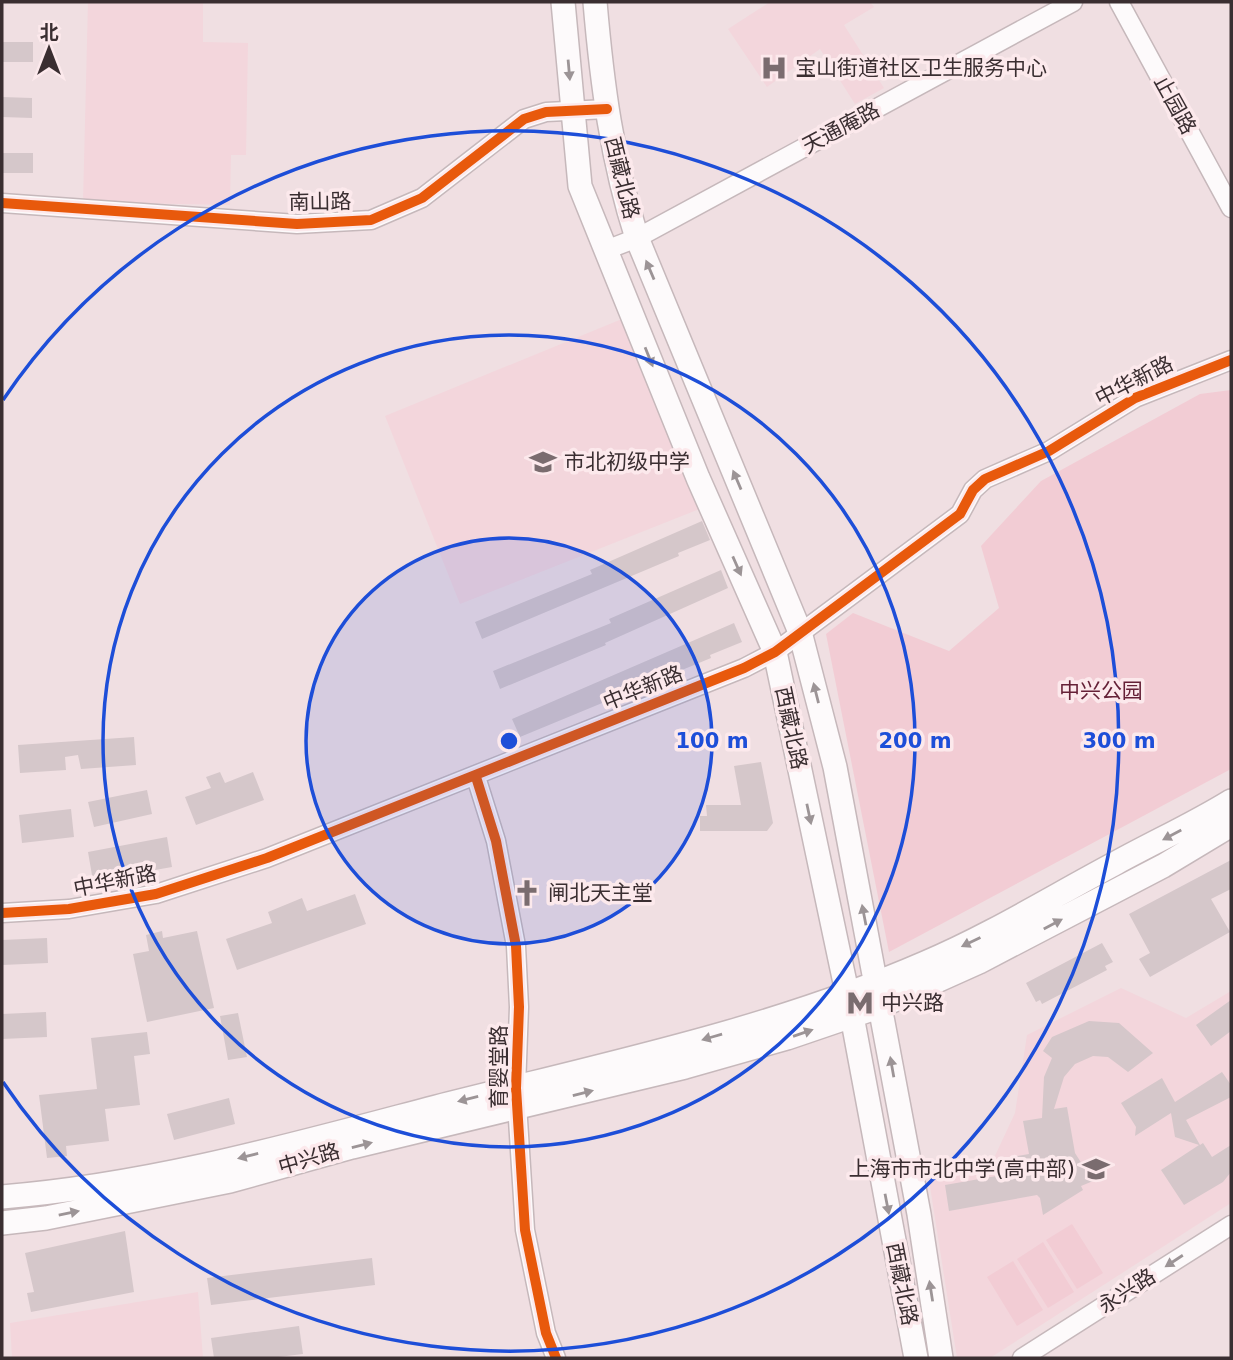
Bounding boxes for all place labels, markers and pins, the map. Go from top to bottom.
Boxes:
hospital icon: 宝山街道社区卫生服务中心 [759,53,789,83]
place label: 宝山街道社区卫生服务中心 [795,56,1047,80]
school or university icon: 市北初级中学 [528,447,558,477]
place label: 市北初级中学 [564,450,690,474]
centre of rings [497,729,521,753]
church icon: 闸北天主堂 [512,878,542,908]
place label: 闸北天主堂 [548,881,653,905]
metro station icon: 中兴路 [845,988,875,1018]
place label: 中兴路 [881,991,944,1015]
school or university icon: 上海市市北中学(高中部) [1081,1154,1111,1184]
place label: 上海市市北中学(高中部) [849,1157,1075,1181]

